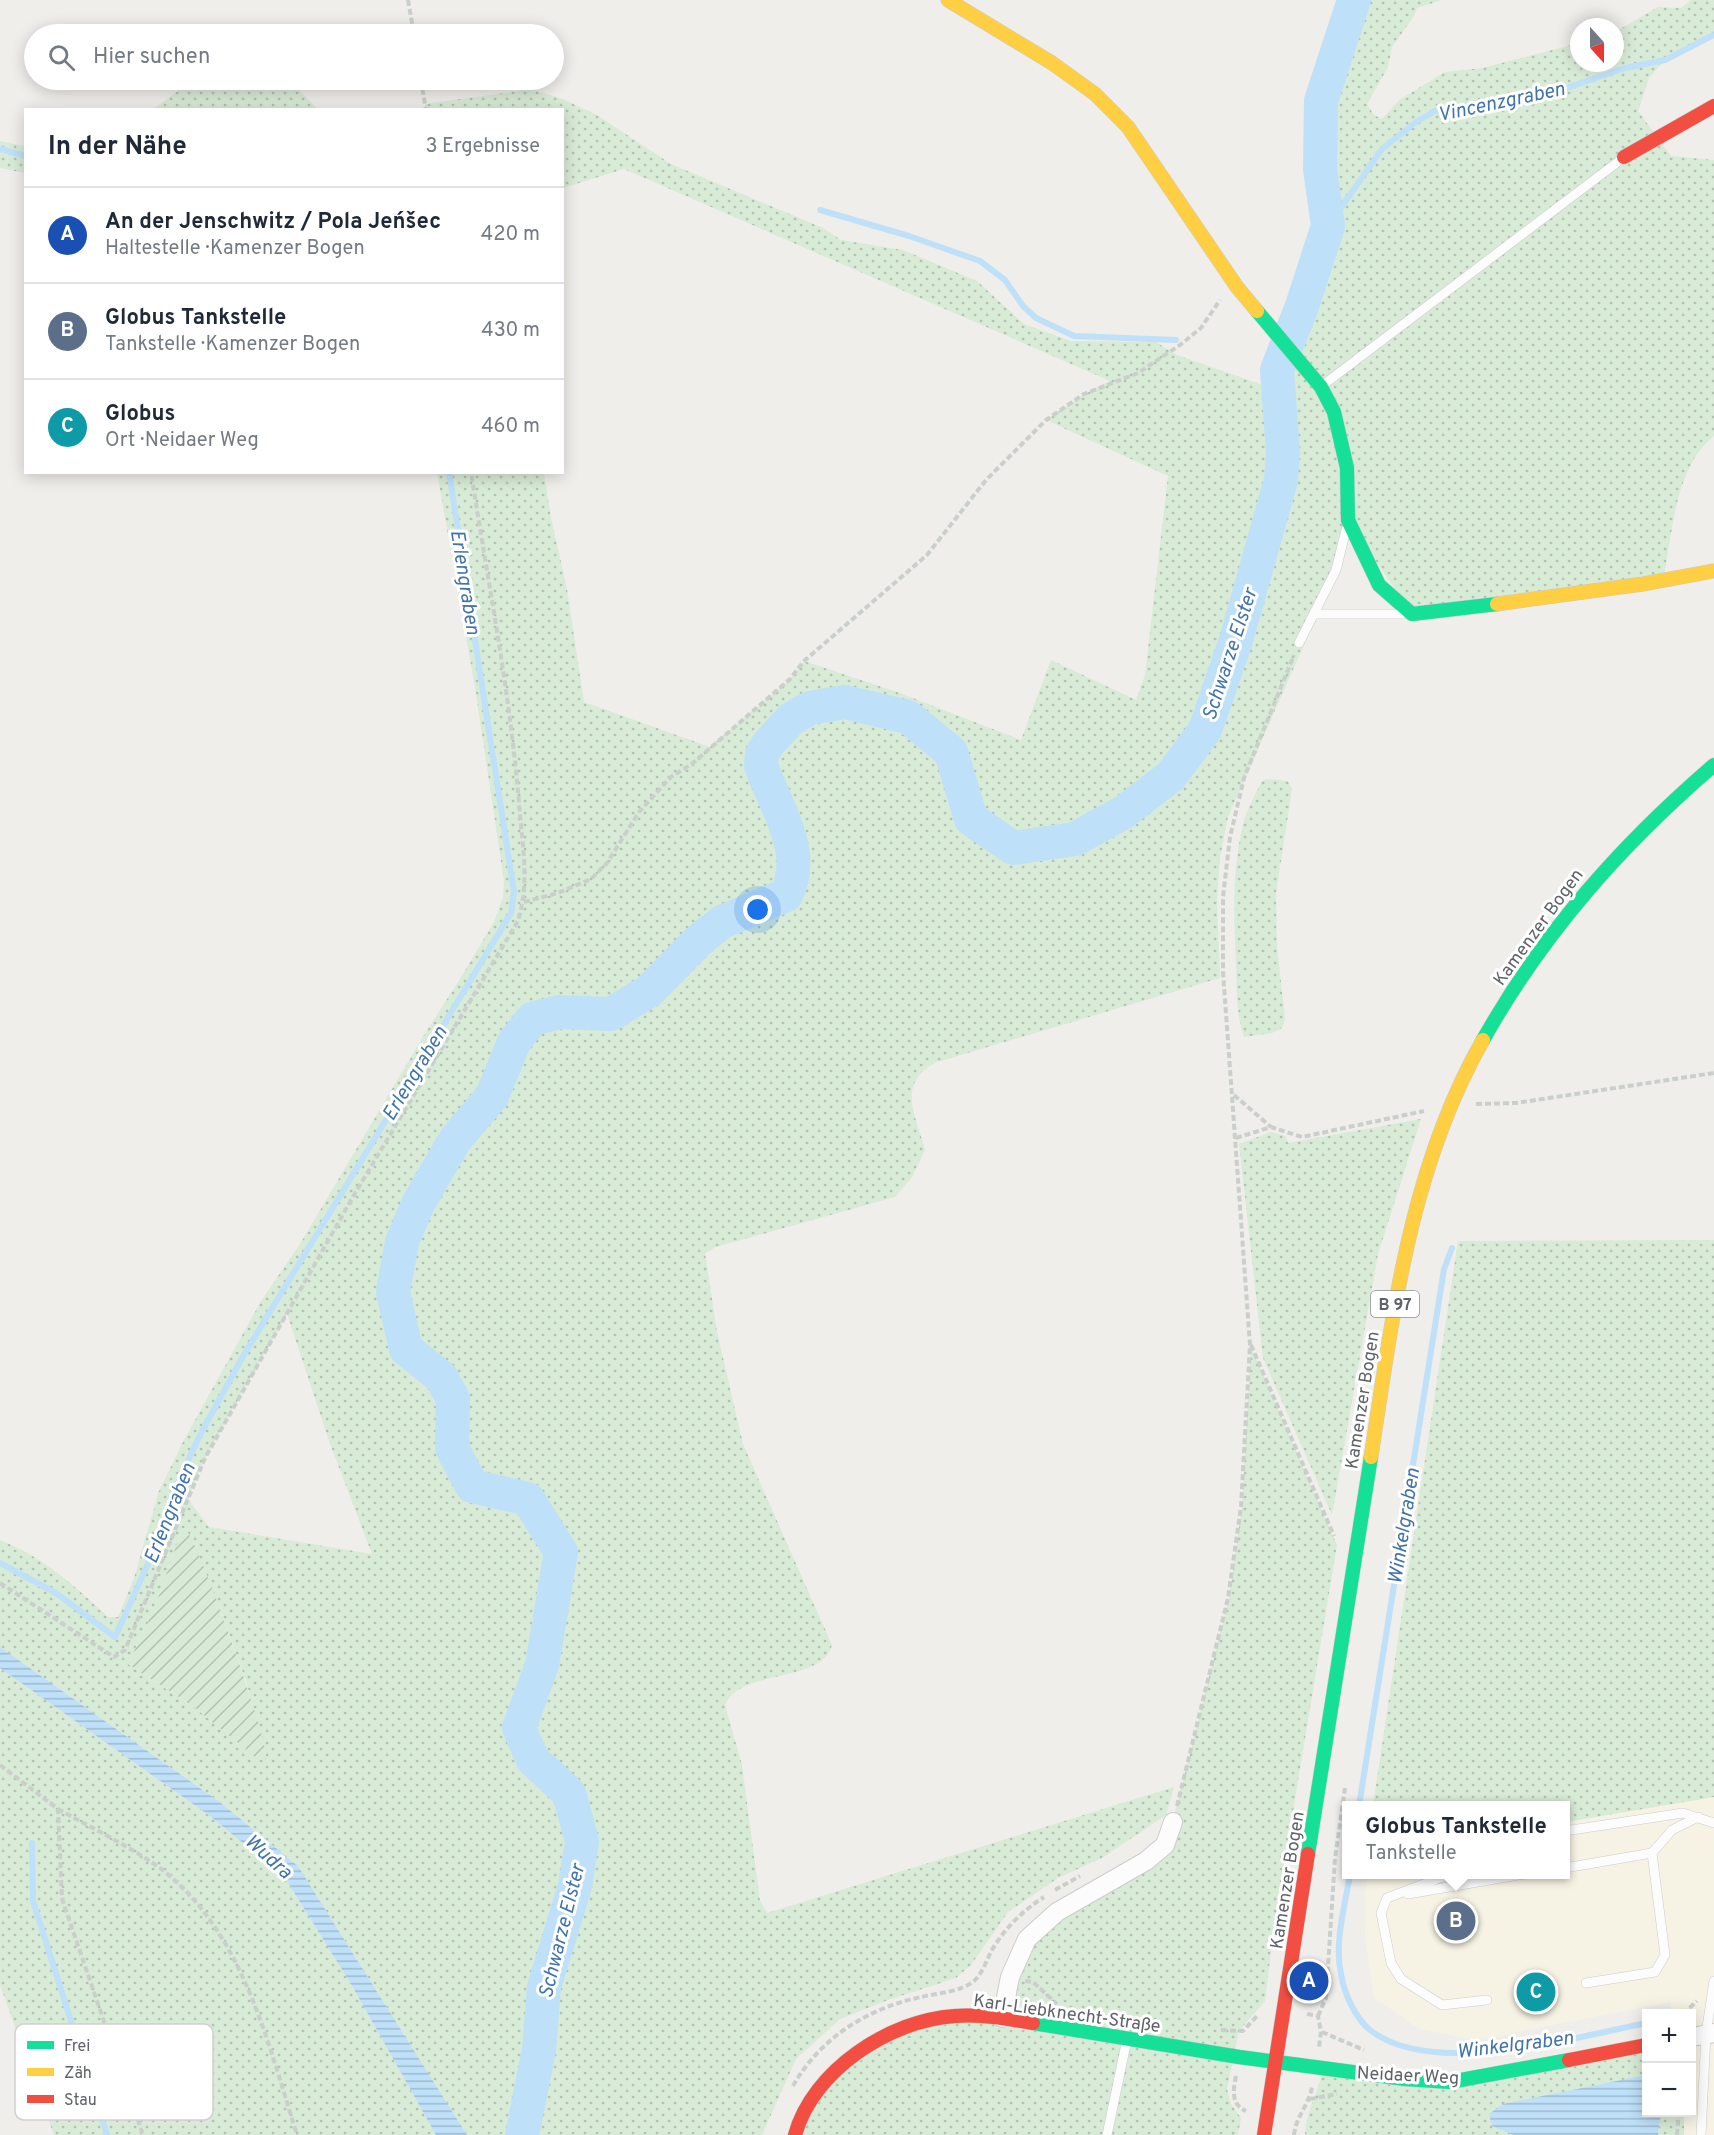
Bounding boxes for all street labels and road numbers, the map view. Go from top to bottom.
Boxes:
street label: Kamenzer Bogen [1489,865,1589,991]
road number: B 97 [1371,1291,1419,1317]
street label: Kamenzer Bogen [1341,1330,1386,1471]
street label: Kamenzer Bogen [1266,1810,1311,1951]
street label: Karl-Liebknecht-Straße [972,1990,1162,2039]
street label: Neidaer Weg [1356,2062,1460,2091]

